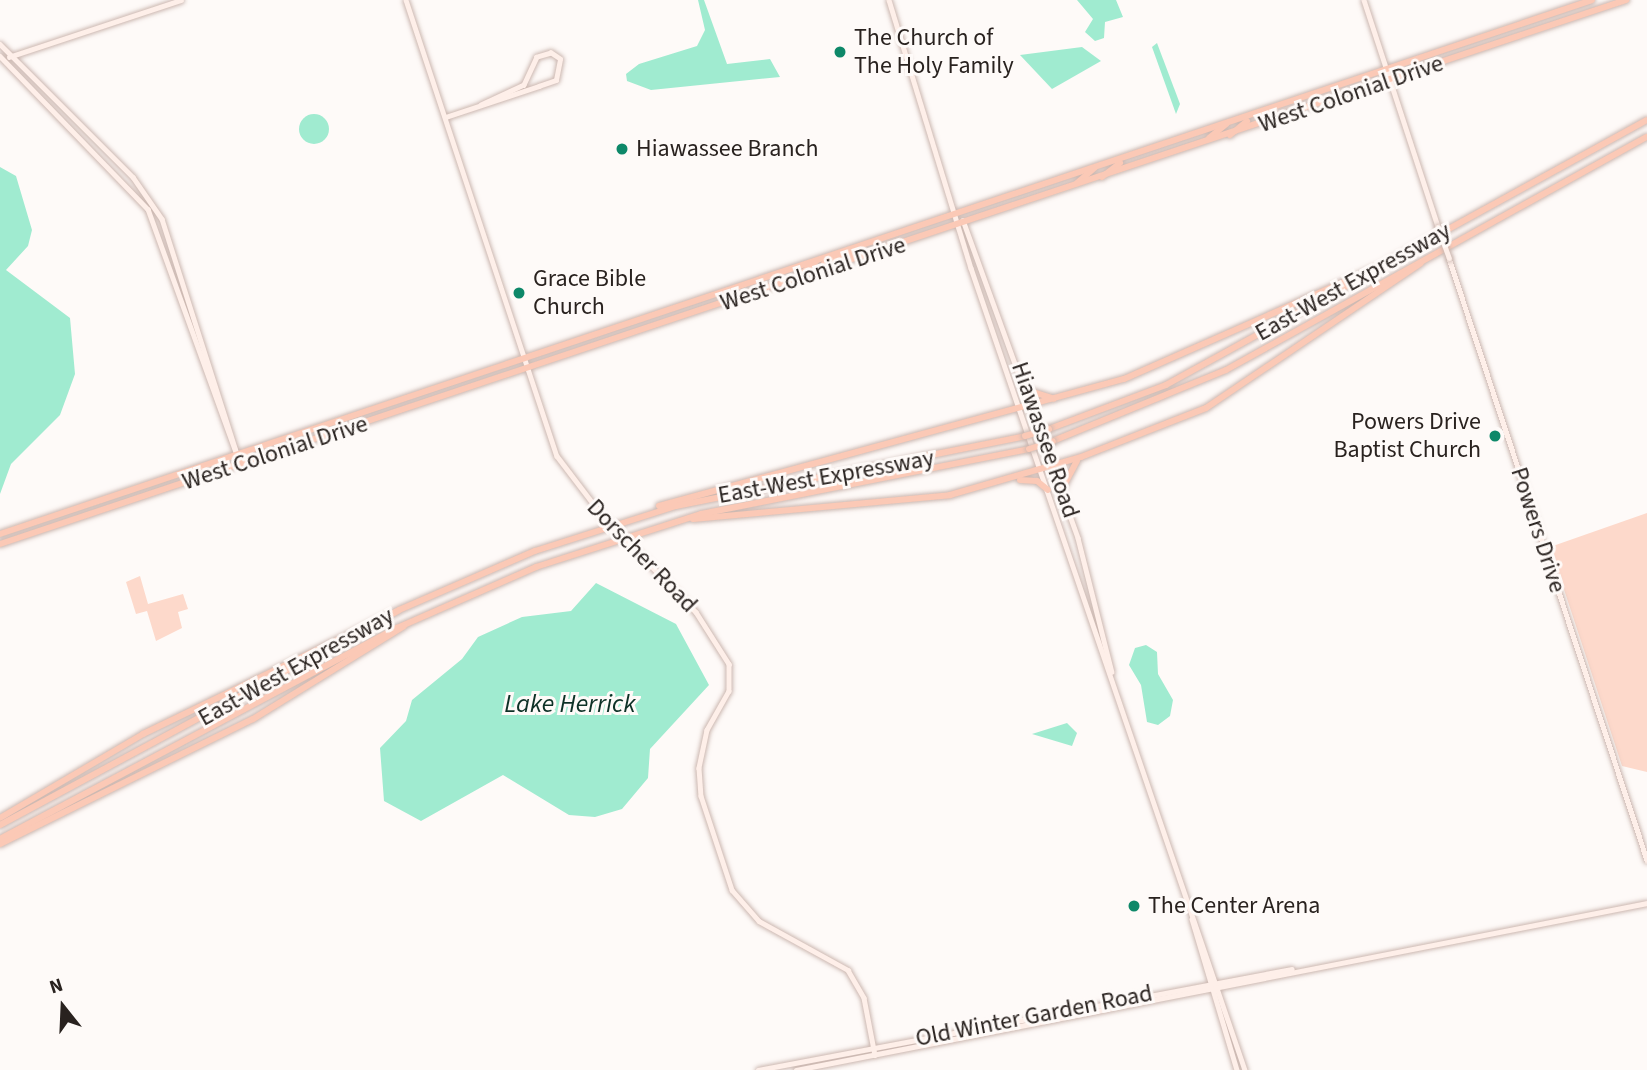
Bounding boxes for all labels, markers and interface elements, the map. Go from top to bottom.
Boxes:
place label: The Church of The Holy Family [854,24,1014,80]
marker: The Church of The Holy Family [832,44,848,60]
street label: West Colonial Drive [1255,49,1447,139]
place label: Hiawassee Branch [636,135,819,163]
marker: Hiawassee Branch [614,141,630,157]
street label: East-West Expressway [1250,216,1456,348]
street label: West Colonial Drive [717,230,909,318]
place label: Grace Bible Church [533,265,646,321]
marker: Grace Bible Church [511,285,527,301]
street label: Hiawassee Road [1005,358,1085,522]
place label: Powers Drive Baptist Church [1333,408,1481,464]
street label: West Colonial Drive [179,409,371,497]
marker: Powers Drive Baptist Church [1487,428,1503,444]
street label: East-West Expressway [716,444,936,510]
street label: Powers Drive [1504,464,1572,596]
street label: Dorscher Road [581,493,703,619]
street label: East-West Expressway [193,601,399,733]
water label: Lake Herrick [504,688,636,720]
place label: The Center Arena [1148,892,1320,920]
marker: The Center Arena [1126,898,1142,914]
north arrow [28,972,98,1042]
text: N [46,972,67,1001]
street label: Old Winter Garden Road [913,979,1155,1053]

